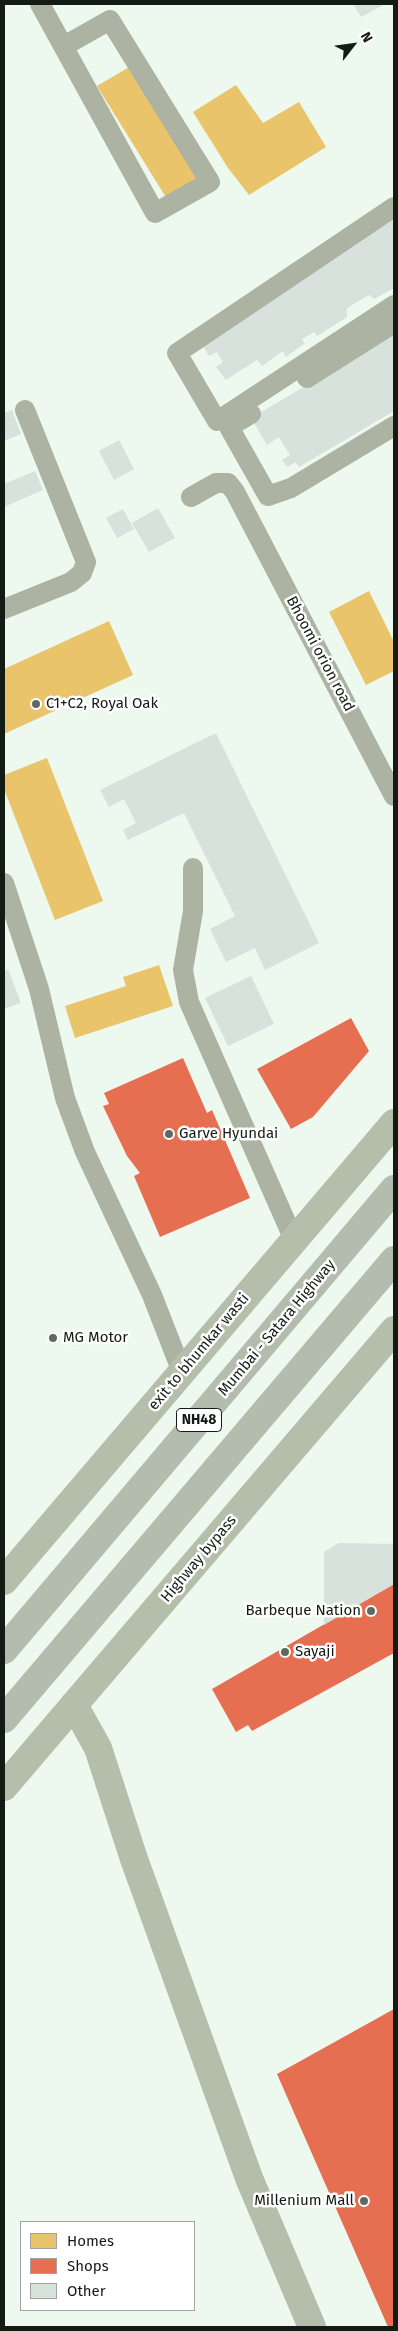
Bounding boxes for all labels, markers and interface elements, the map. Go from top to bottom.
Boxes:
north arrow [328,20,378,70]
text: N [357,29,376,46]
street label: Bhoomi orion road [282,593,358,715]
place label: C1+C2, Royal Oak [46,695,158,713]
marker: C1+C2, Royal Oak [30,698,42,710]
place label: Garve Hyundai [179,1125,278,1143]
marker: Garve Hyundai [163,1128,175,1140]
street label: Mumbai - Satara Highway [215,1256,339,1400]
street label: exit to bhumkar wasti [145,1290,253,1414]
place label: MG Motor [63,1329,128,1347]
marker: MG Motor [47,1332,59,1344]
road number: NH48 [176,1408,222,1432]
street label: Highway bypass [157,1512,241,1606]
place label: Barbeque Nation [245,1602,361,1620]
marker: Barbeque Nation [365,1605,377,1617]
place label: Sayaji [295,1643,335,1661]
marker: Sayaji [279,1646,291,1658]
place label: Millenium Mall [254,2192,354,2210]
marker: Millenium Mall [358,2195,370,2207]
legend [20,2221,195,2311]
text: Homes [67,2232,114,2250]
text: Shops [67,2257,109,2275]
text: Other [67,2282,106,2300]

